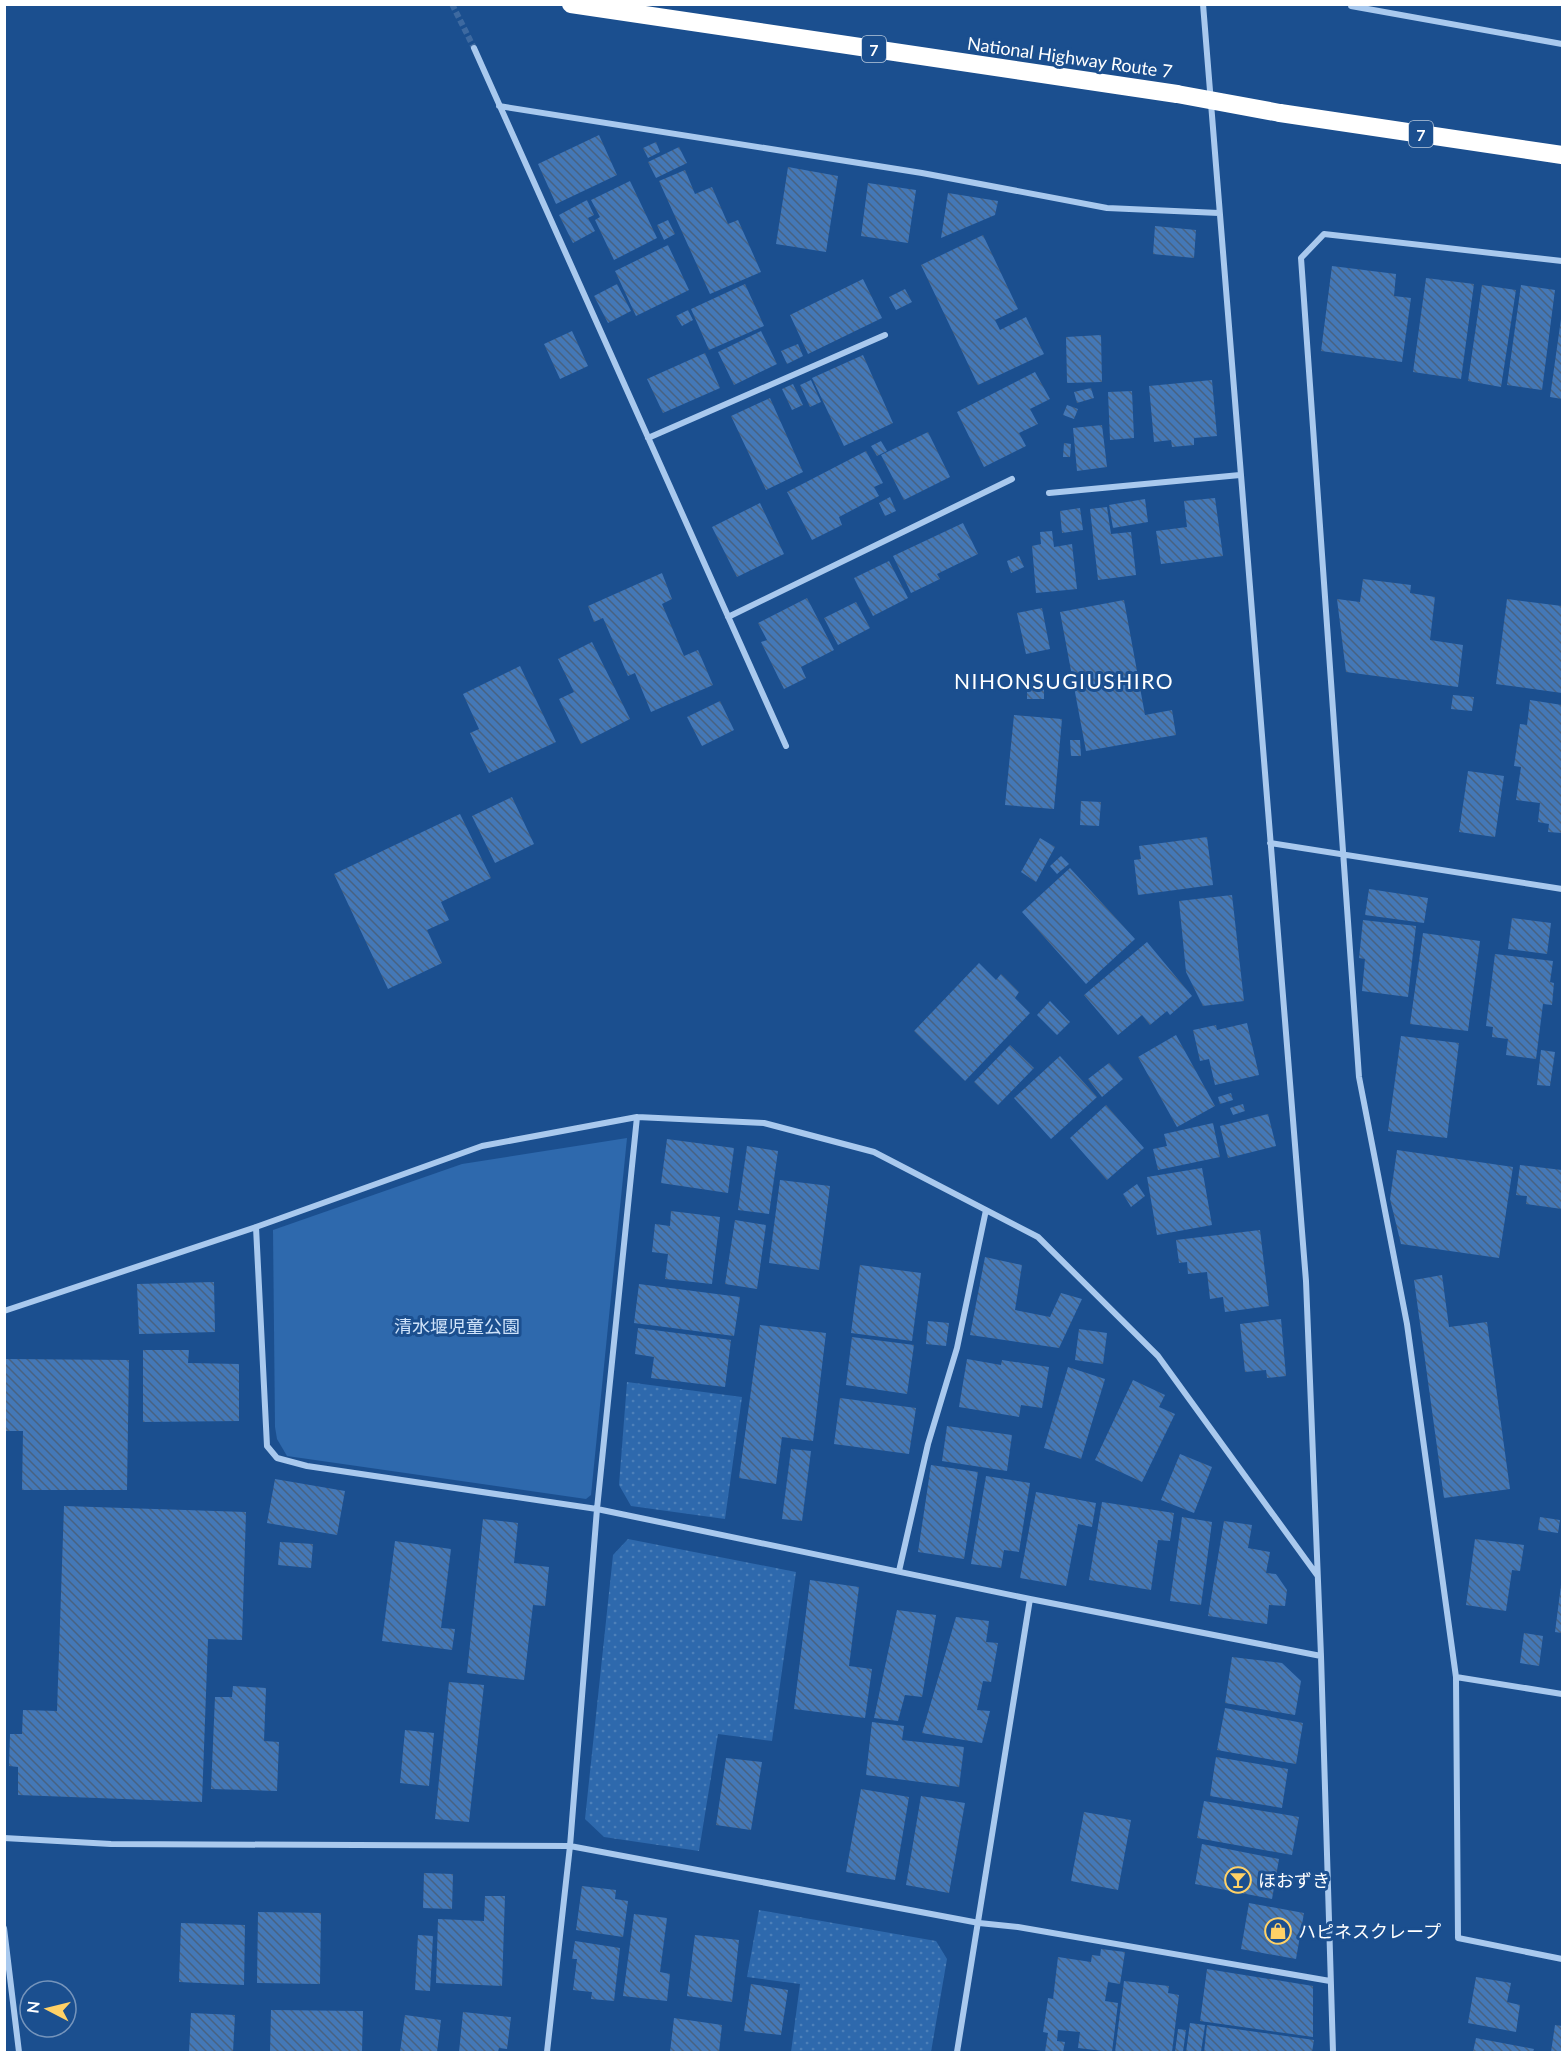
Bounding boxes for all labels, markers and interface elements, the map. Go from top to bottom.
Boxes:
street label: National Highway Route 7 [966,32,1174,82]
road number: 7 [862,36,886,62]
road number: 7 [1409,121,1433,147]
district label: NIHONSUGIUSHIRO [954,668,1174,693]
park label: 清水堰児童公園 [394,1315,520,1337]
bar icon: ほおずき [1223,1865,1253,1895]
place label: ほおずき [1258,1869,1330,1891]
shop icon: ハピネスクレープ [1263,1916,1293,1946]
place label: ハピネスクレープ [1298,1920,1441,1942]
north arrow [18,1979,78,2039]
text: N [22,2000,43,2014]

